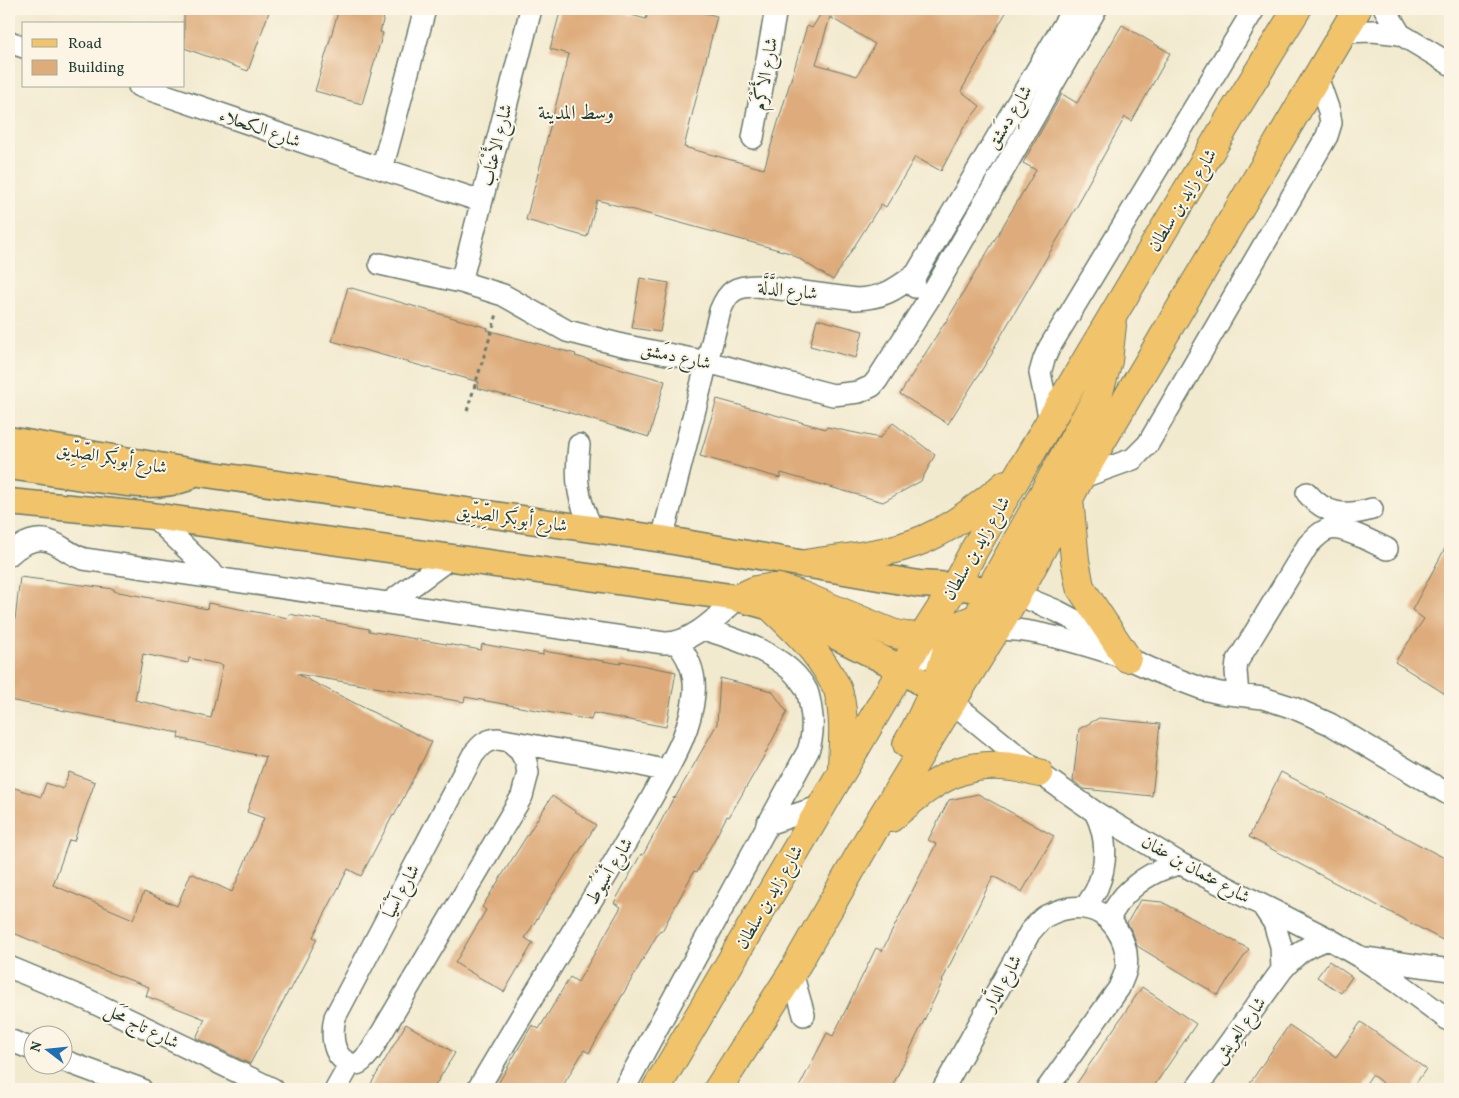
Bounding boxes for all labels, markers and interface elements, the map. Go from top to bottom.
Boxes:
legend [22,22,185,88]
text: Road [68,34,102,55]
street label: شارع الأَكْرَم [743,35,787,113]
text: Building [68,58,125,79]
street label: شارع دِمَشق [980,80,1040,155]
street label: شارع الأَعْنَاب [471,100,521,189]
district label: وسط المدينة [538,100,614,128]
street label: شارع الكحلاء [215,104,304,156]
street label: شارع زايد بن سلطان [1143,144,1225,258]
street label: شارع الدَّلَّة [755,271,820,309]
street label: شارع دِمَشق [638,336,713,378]
street label: شارع أبوبَكر الصِّدِّيق [54,435,169,482]
street label: شارع زايد بن سلطان [937,492,1018,606]
street label: شارع أبوبَكر الصِّدِّيق [454,497,569,541]
street label: شارع عثمان بن عفان [1136,830,1254,911]
street label: شارع أسْيُوط [577,831,641,911]
street label: شارع زايد بن سلطان [730,841,811,955]
street label: شارع آسْيَا [375,859,428,923]
street label: شارع الدَّار [973,949,1030,1019]
street label: شارع العِريش [1207,992,1274,1070]
street label: شارع تاج مَحَل [99,997,184,1058]
north arrow [22,1026,72,1076]
text: N [26,1039,47,1054]

